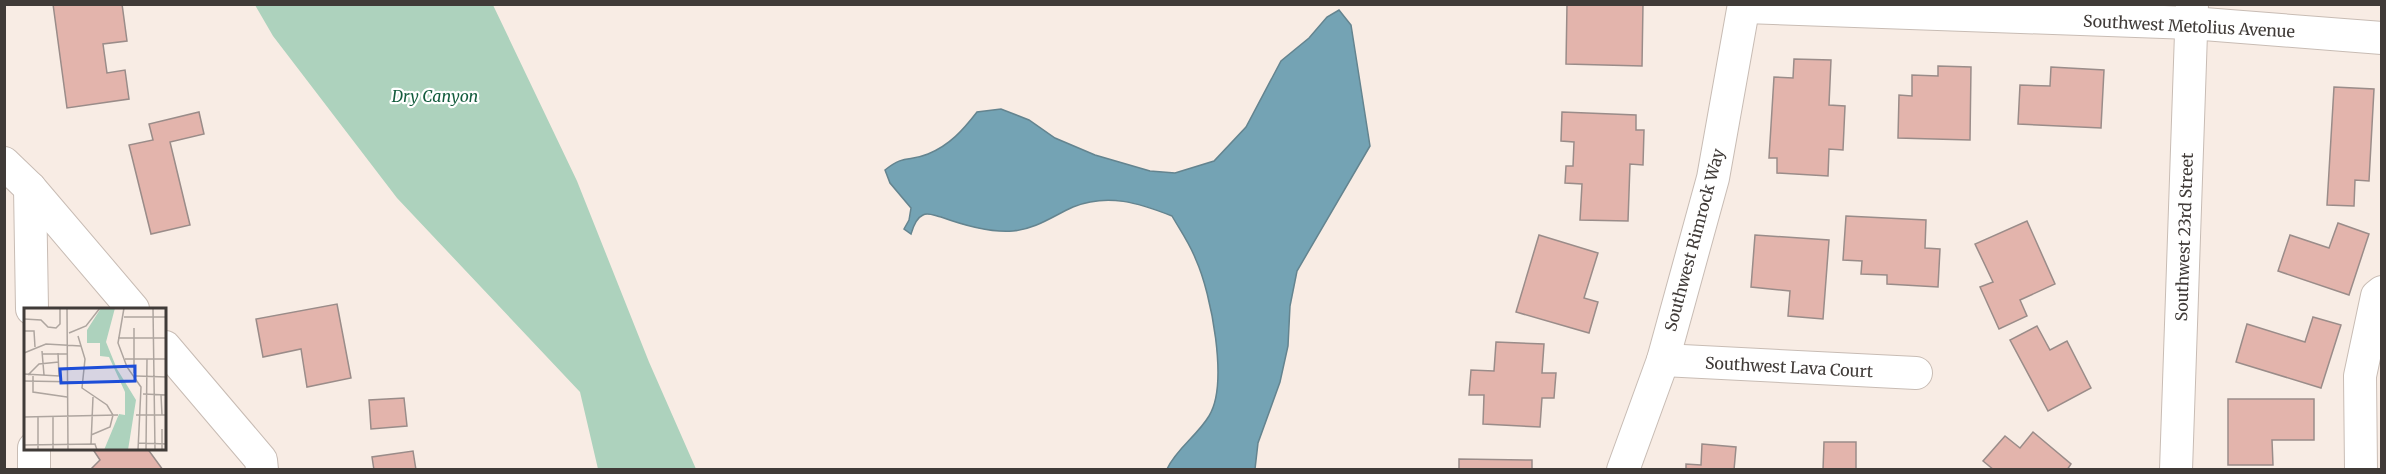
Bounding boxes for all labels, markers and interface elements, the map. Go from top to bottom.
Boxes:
street label: Southwest Metolius Avenue [2083,10,2295,42]
park label: Dry Canyon [391,86,478,106]
street label: Southwest Rimrock Way [1660,146,1728,334]
street label: Southwest 23rd Street [2171,152,2197,322]
inset map [24,308,166,450]
street label: Southwest Lava Court [1704,353,1874,381]

